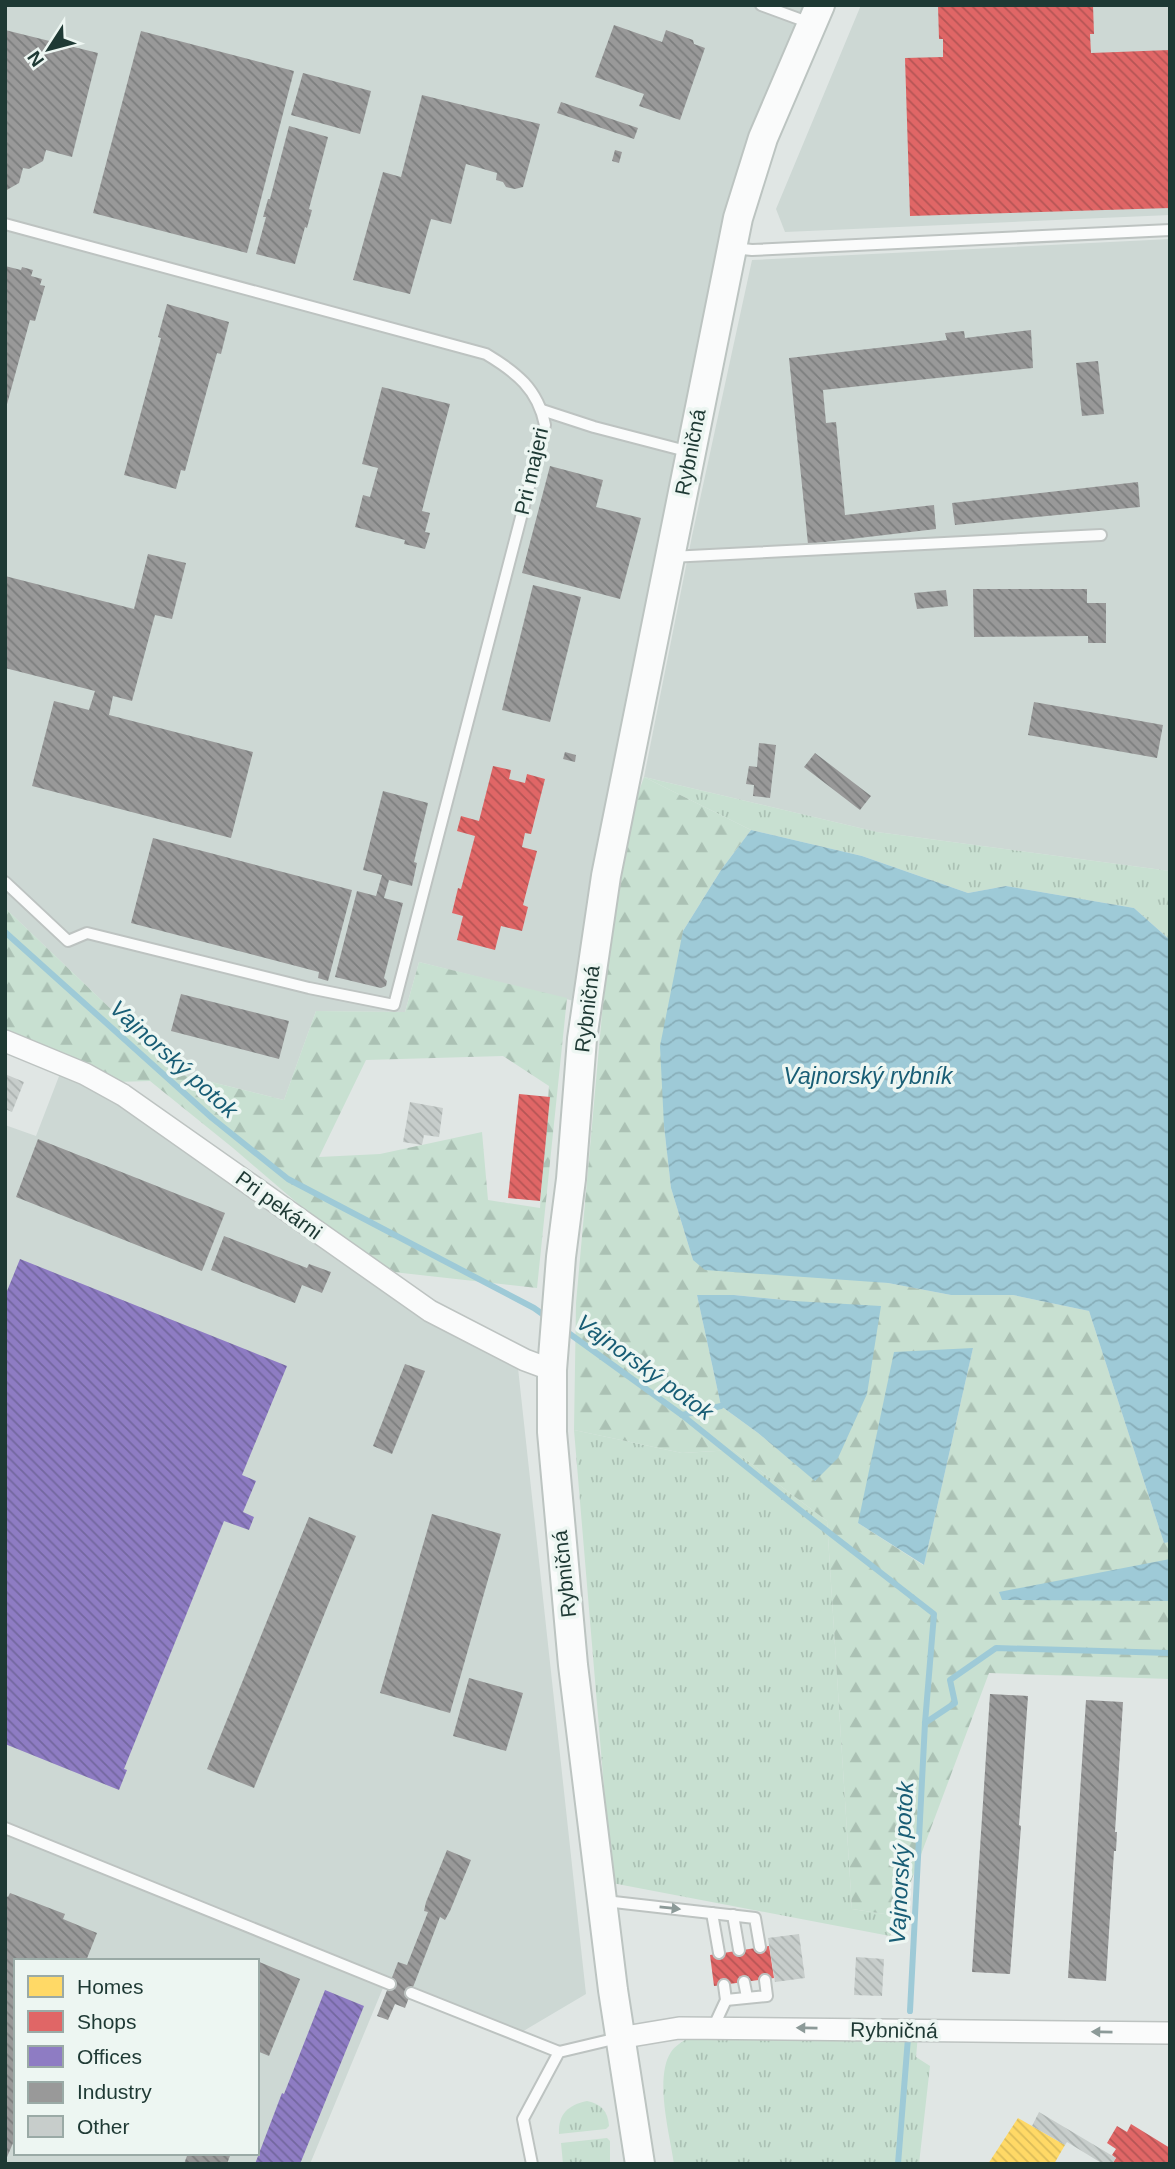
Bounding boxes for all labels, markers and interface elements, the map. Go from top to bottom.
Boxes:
north arrow [14,14,84,84]
text: N [23,47,48,70]
street label: Rybničná [670,407,710,497]
street label: Pri majeri [510,425,552,517]
street label: Rybničná [570,964,604,1054]
water label: Vajnorský potok [105,995,244,1124]
water label: Vajnorský rybník [783,1063,954,1089]
street label: Pri pekárni [232,1166,326,1244]
water label: Vajnorský potok [572,1309,720,1426]
street label: Rybničná [548,1529,580,1619]
water label: Vajnorský potok [884,1780,918,1945]
one-way arrow [659,1903,681,1914]
legend [14,1959,259,2155]
text: Homes [77,1975,144,1998]
text: Shops [77,2010,137,2033]
street label: Rybničná [850,2018,938,2042]
one-way arrow [796,2023,818,2034]
one-way arrow [1090,2026,1112,2038]
text: Offices [77,2045,142,2068]
text: Industry [77,2080,152,2103]
text: Other [77,2115,130,2138]

